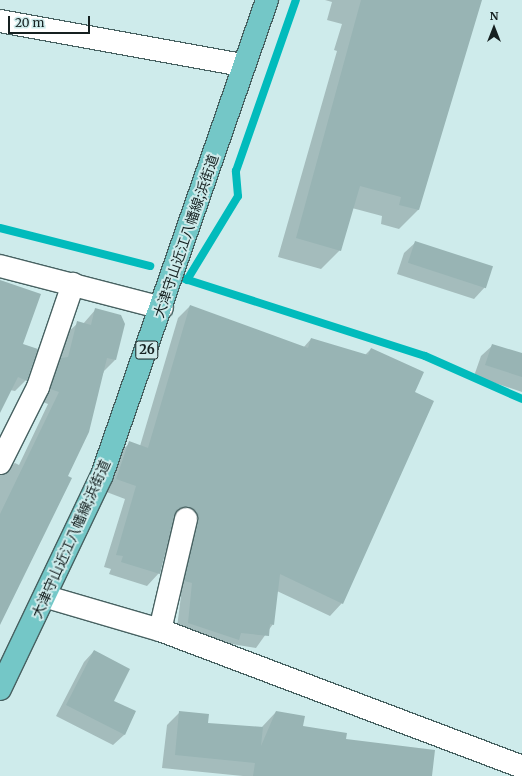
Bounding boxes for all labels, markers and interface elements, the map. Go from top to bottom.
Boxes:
scale bar [10,8,92,34]
north arrow [474,8,514,48]
text: N [490,9,498,23]
text: 20 m [15,15,44,30]
street label: 大津守山近江八幡線;浜街道 [150,152,222,320]
road number: 26 [135,339,159,361]
street label: 大津守山近江八幡線;浜街道 [28,457,114,621]

